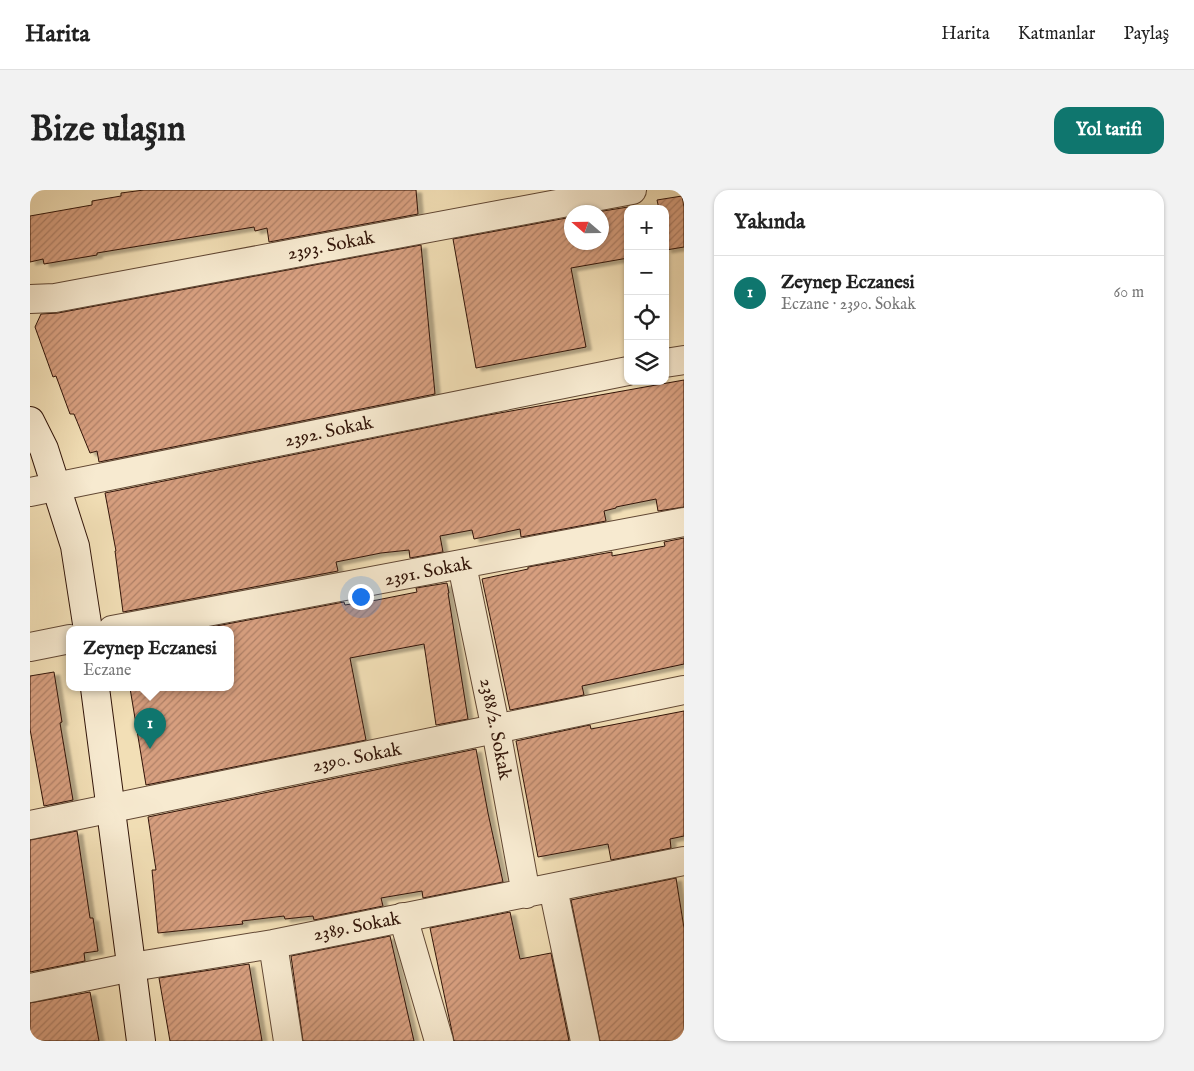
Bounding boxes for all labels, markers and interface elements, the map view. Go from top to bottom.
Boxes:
text: Harita [25,19,90,50]
text: Harita [941,23,990,46]
text: Katmanlar [1018,23,1095,46]
text: Paylaş [1123,23,1169,46]
button: Yol tarifi [1054,107,1164,154]
text: Bize ulaşın [30,108,186,153]
north arrow [564,205,609,250]
map controls [624,205,669,385]
button: + [624,205,669,250]
text: Yakında [734,209,805,236]
street label: 2393. Sokak [285,226,377,266]
button: − [624,250,669,295]
text: Zeynep Eczanesi [781,271,915,295]
text: 1 [747,283,753,303]
text: 60 m [1114,283,1144,303]
button: locate [624,295,669,340]
text: Eczane · 2390. Sokak [781,295,916,315]
button: layers [624,340,669,385]
street label: 2392. Sokak [283,411,376,453]
street label: 2391. Sokak [383,552,474,592]
your location [348,584,374,610]
popup [66,626,234,691]
text: Zeynep Eczanesi [83,637,217,661]
text: Eczane [83,661,131,681]
street label: 2388/2. Sokak [473,676,517,783]
pin: 1 [134,708,166,749]
street label: 2390. Sokak [310,737,404,778]
street label: 2389. Sokak [311,907,403,947]

